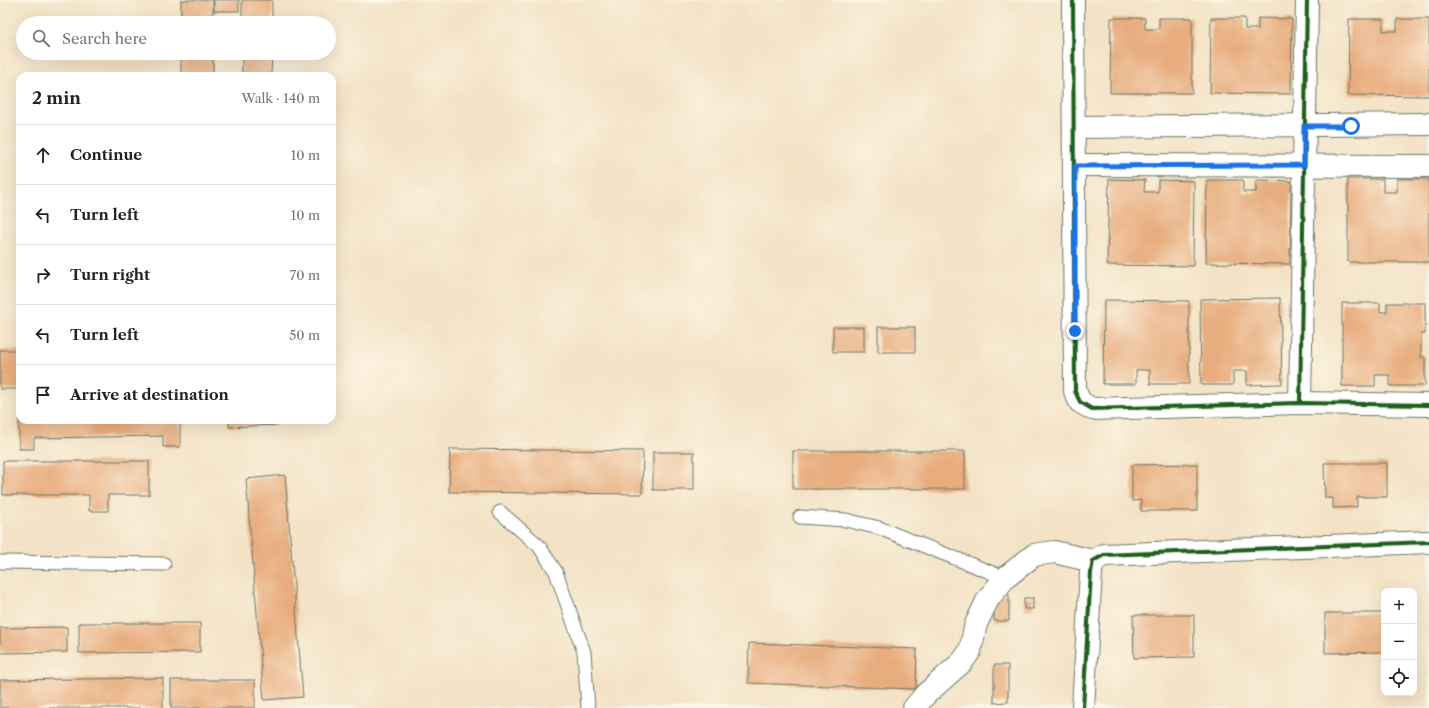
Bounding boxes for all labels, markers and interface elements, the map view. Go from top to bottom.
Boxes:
search box [16,16,336,60]
icon: search [30,27,52,49]
text: Search here [62,29,147,48]
text: 2 min [32,88,81,108]
text: Walk · 140 m [242,90,320,106]
route start [1342,117,1360,135]
icon: ahead [32,144,54,166]
text: Continue [70,145,142,164]
text: 10 m [291,147,320,163]
icon: left [32,204,54,226]
text: Turn left [70,205,139,224]
text: 10 m [291,207,320,223]
icon: right [32,264,54,286]
text: Turn right [70,265,150,284]
text: 70 m [290,267,320,283]
route end [1066,322,1084,340]
icon: left [32,324,54,346]
text: Turn left [70,325,139,344]
text: 50 m [289,327,320,343]
icon: arrive [32,384,54,406]
text: Arrive at destination [70,385,229,404]
map controls [1381,588,1417,696]
button: + [1381,588,1417,624]
button: − [1381,624,1417,660]
button: locate [1381,660,1417,696]

